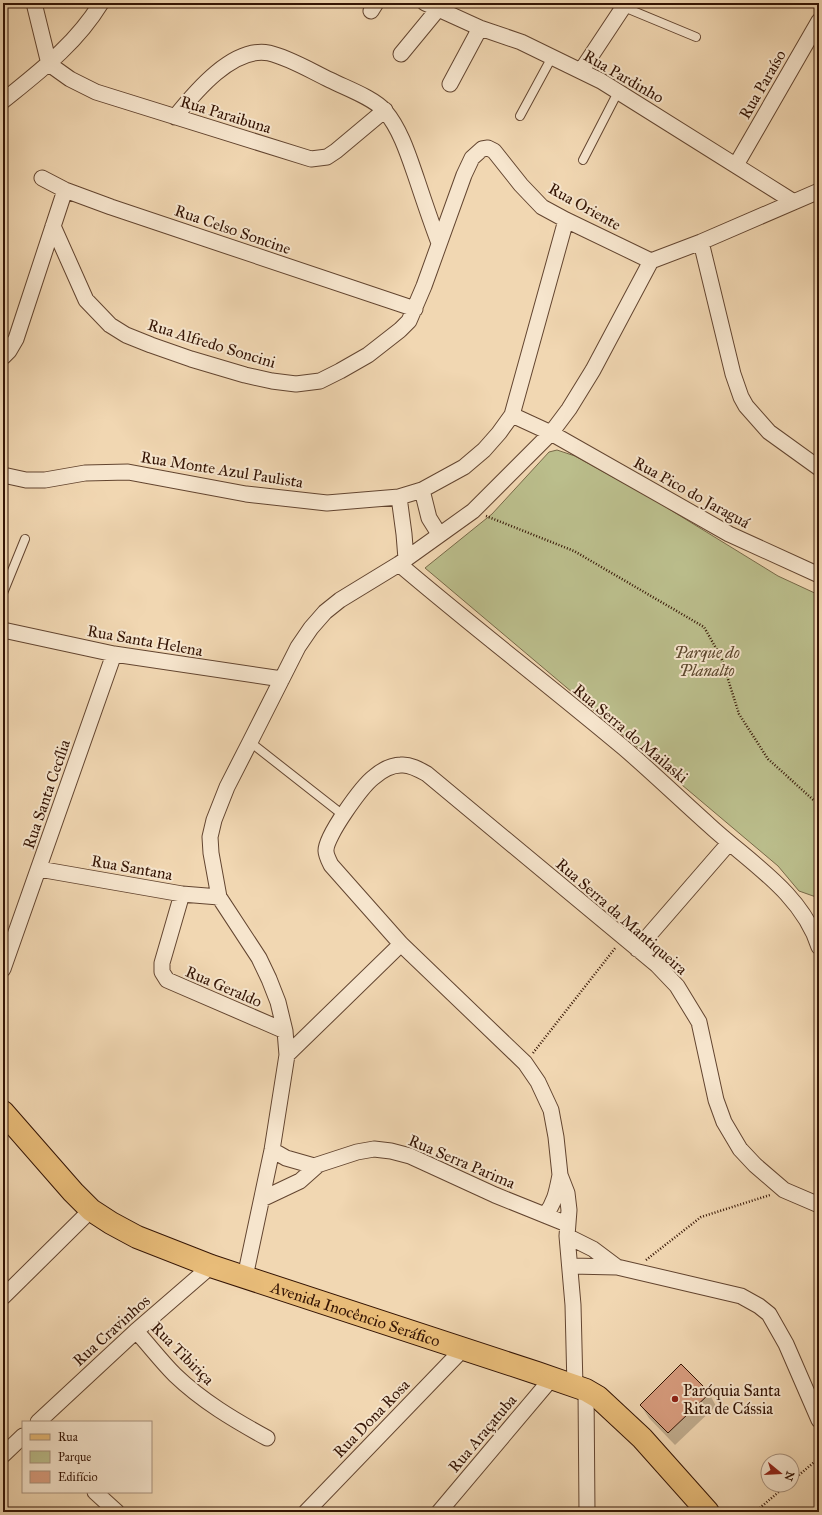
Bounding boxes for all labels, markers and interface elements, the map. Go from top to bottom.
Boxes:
street label: Rua Pardinho [580,46,667,107]
street label: Rua Paraíso [735,46,790,122]
street label: Rua Paraibuna [178,92,274,137]
street label: Rua Oriente [545,179,625,234]
street label: Rua Celso Soncine [172,201,294,258]
street label: Rua Alfredo Soncini [146,315,279,372]
street label: Rua Monte Azul Paulista [139,447,305,492]
street label: Rua Pico do Jaraguá [630,453,753,533]
street label: Rua Santa Helena [86,621,204,660]
park label: Parque do Planalto [674,643,740,680]
street label: Rua Serra do Mailaski [569,680,692,787]
street label: Rua Santa Cecília [19,737,74,851]
street label: Rua Santana [90,851,174,884]
street label: Rua Serra da Mantiqueira [551,854,691,980]
street label: Rua Geraldo [183,962,265,1011]
street label: Rua Serra Parima [406,1130,518,1193]
street label: Avenida Inocêncio Seráfico [268,1277,443,1351]
street label: Rua Cravinhos [69,1291,154,1370]
street label: Rua Tibiriça [147,1318,218,1389]
street label: Rua Dona Rosa [329,1375,414,1461]
place label: Paróquia Santa Rita de Cássia [683,1381,781,1418]
street label: Rua Araçatuba [444,1390,521,1476]
marker: Paróquia Santa Rita de Cássia [670,1394,680,1404]
legend [22,1421,152,1493]
text: Rua [58,1430,79,1444]
text: Parque [58,1450,91,1465]
north arrow [760,1453,800,1493]
text: N [781,1469,797,1483]
text: Edifício [58,1470,98,1484]

